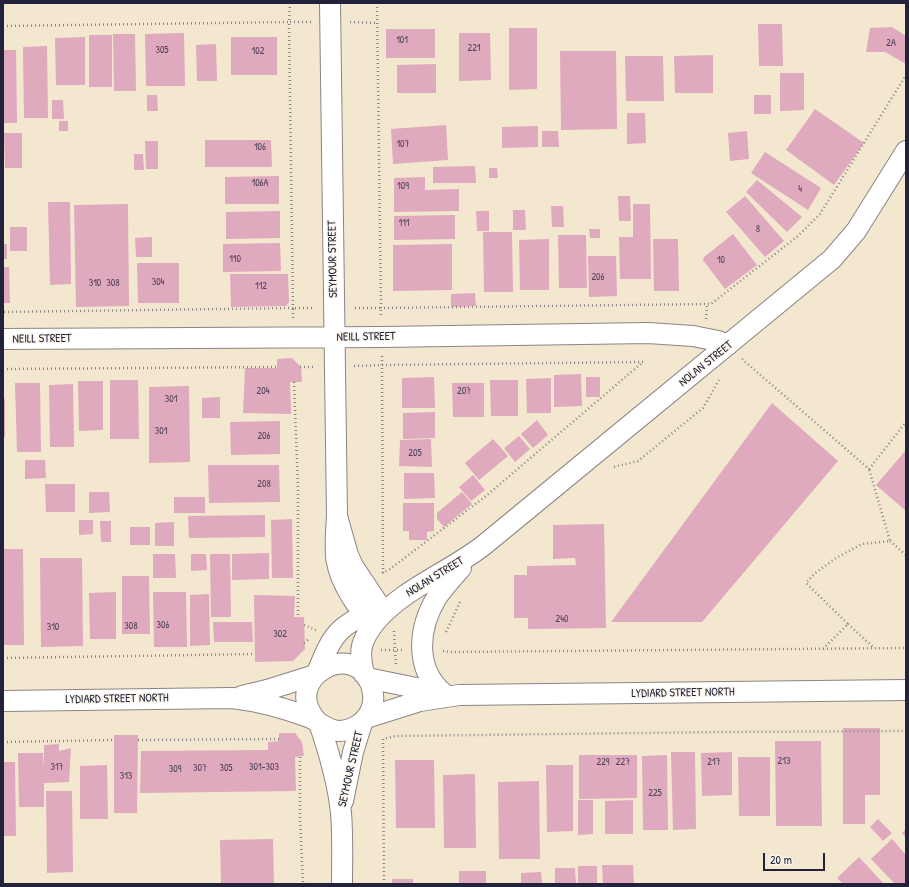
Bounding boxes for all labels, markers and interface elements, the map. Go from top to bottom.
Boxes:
house number: 101 [396,34,408,46]
house number: 2A [886,37,896,49]
house number: 221 [468,42,480,54]
house number: 305 [155,44,169,56]
house number: 102 [252,45,264,57]
house number: 107 [396,138,410,150]
house number: 106 [254,141,266,153]
house number: 106A [252,177,268,189]
house number: 109 [397,180,409,192]
house number: 4 [798,183,802,195]
house number: 111 [399,217,409,229]
street label: SEYMOUR STREET [325,220,341,298]
house number: 8 [756,223,760,235]
house number: 110 [229,253,241,265]
house number: 10 [717,254,725,266]
house number: 206 [591,271,605,283]
house number: 304 [152,276,164,288]
house number: 310 [89,277,101,289]
house number: 308 [106,277,120,289]
house number: 112 [255,280,267,292]
street label: NEILL STREET [336,329,396,345]
street label: NEILL STREET [12,331,72,347]
street label: NOLAN STREET [676,338,736,390]
house number: 204 [257,385,269,397]
house number: 207 [457,385,471,397]
house number: 301 [165,393,177,405]
house number: 301 [155,425,167,437]
house number: 206 [257,430,271,442]
house number: 205 [408,447,422,459]
house number: 208 [257,478,271,490]
street label: NOLAN STREET [403,554,467,600]
house number: 240 [556,613,568,625]
house number: 306 [157,619,169,631]
house number: 308 [124,620,138,632]
house number: 310 [47,621,59,633]
house number: 302 [273,628,287,640]
street label: LYDIARD STREET NORTH [631,685,735,701]
street label: LYDIARD STREET NORTH [65,691,169,707]
street label: SEYMOUR STREET [335,730,367,808]
house number: 213 [778,755,790,767]
house number: 229 [596,756,610,768]
house number: 227 [616,756,630,768]
house number: 217 [707,756,721,768]
house number: 317 [50,761,64,773]
house number: 301-303 [249,761,279,773]
house number: 307 [193,762,207,774]
house number: 305 [219,762,233,774]
house number: 309 [169,763,181,775]
house number: 313 [120,770,132,782]
house number: 225 [648,787,662,799]
scale bar [765,845,827,871]
text: 20 m [770,851,792,868]

